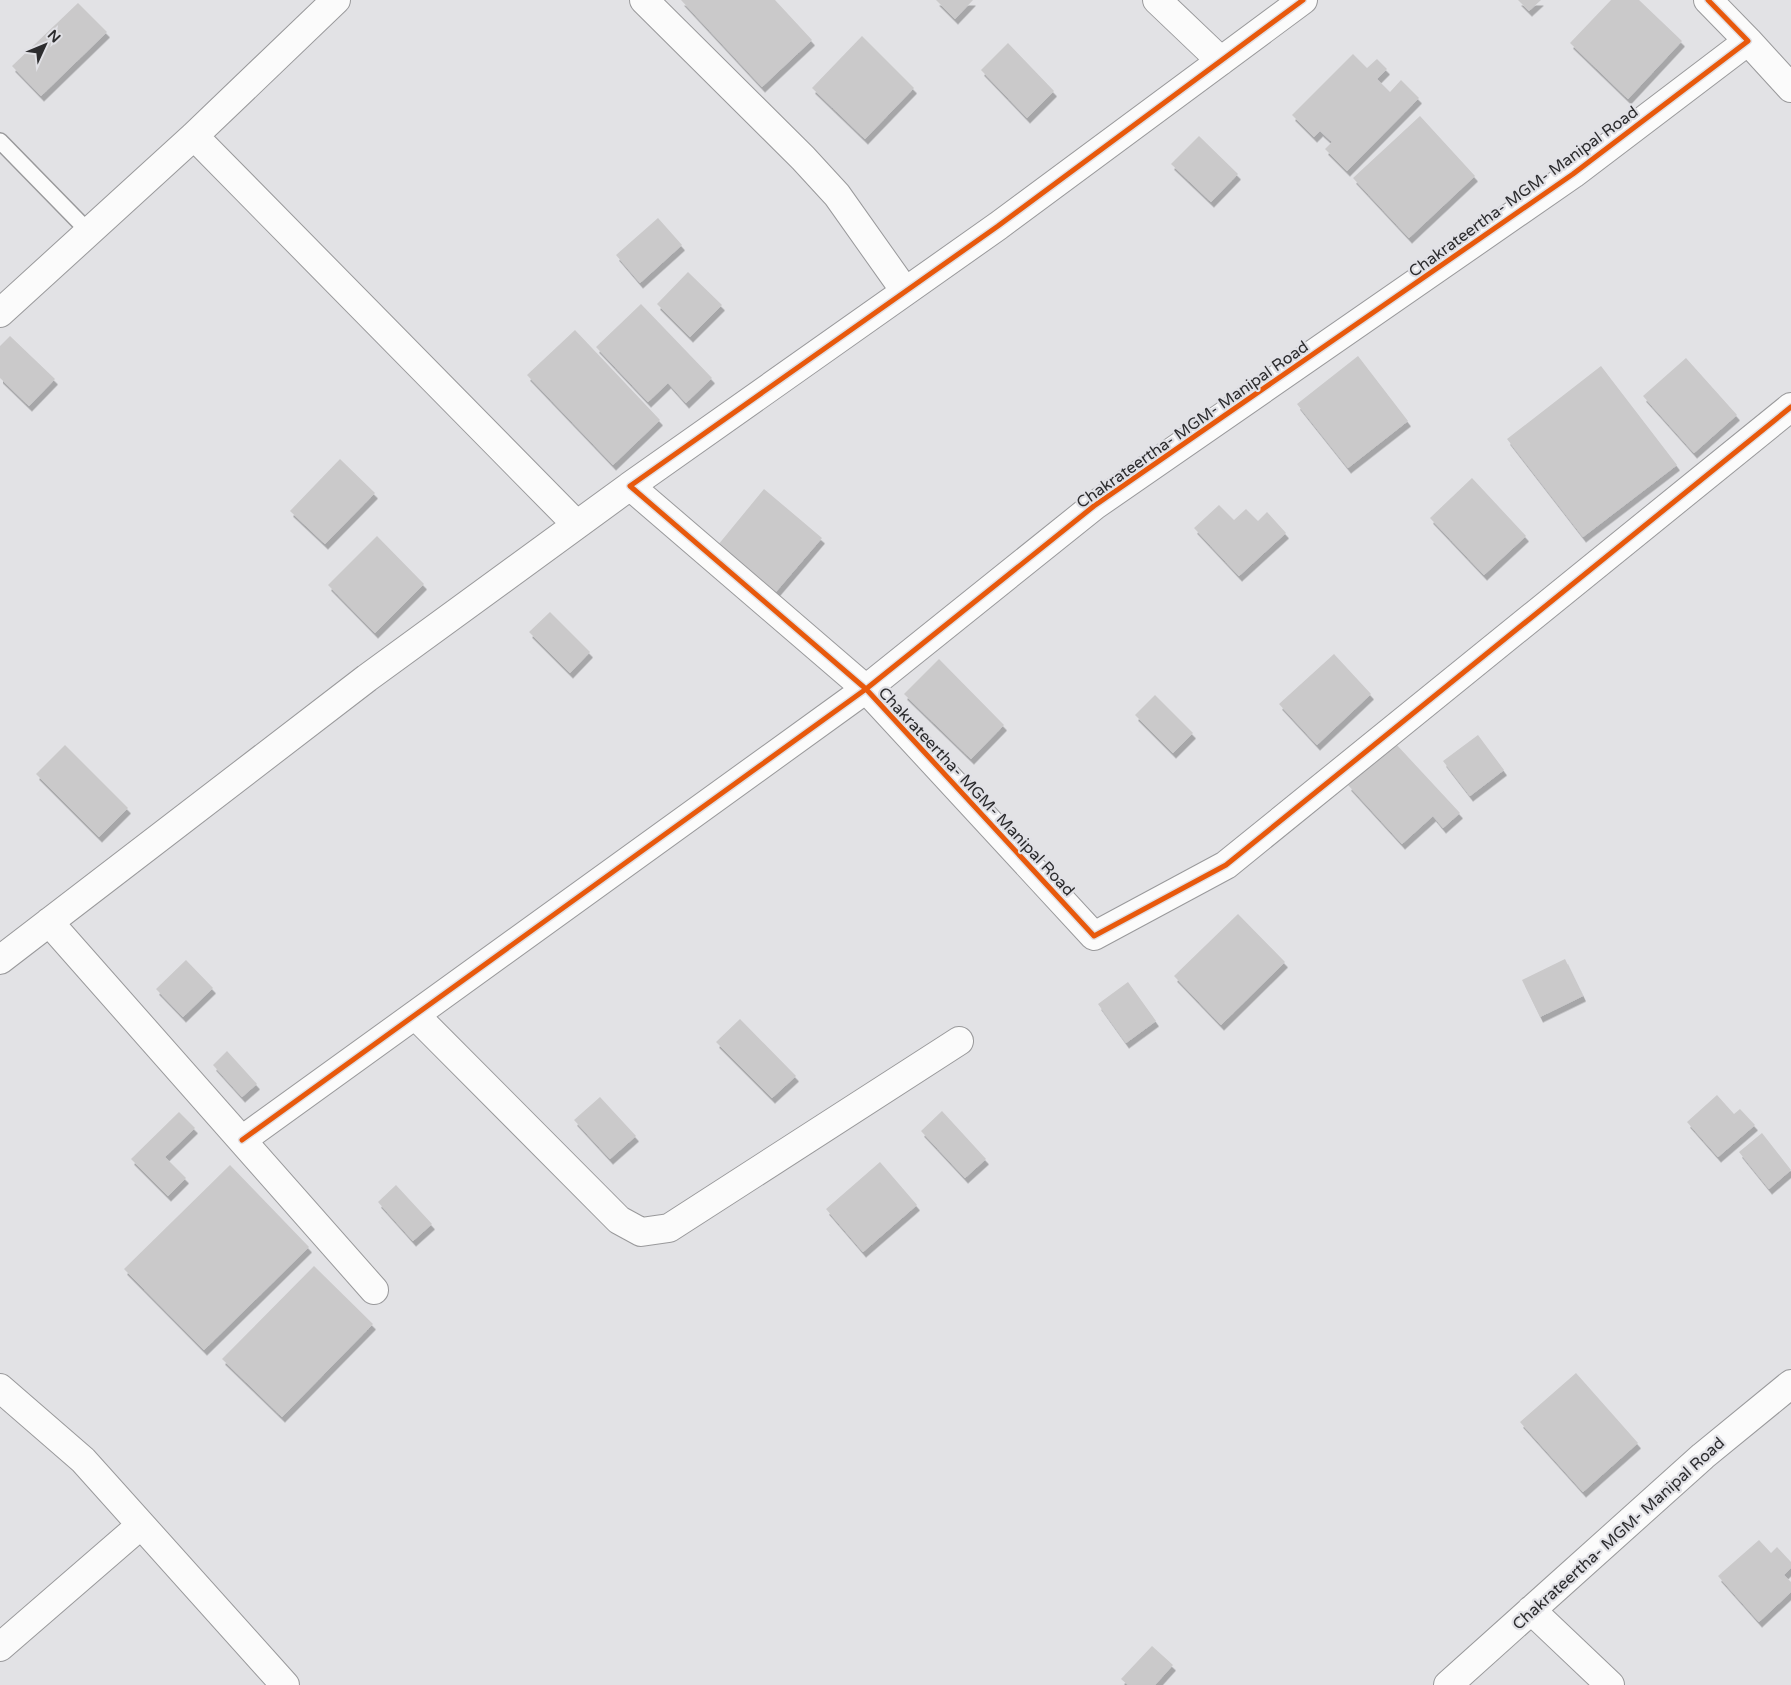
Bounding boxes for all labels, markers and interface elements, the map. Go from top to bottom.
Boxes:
north arrow [20,20,70,70]
text: N [44,26,64,46]
street label: Chakrateertha- MGM- Manipal Road [1405,102,1642,282]
street label: Chakrateertha- MGM- Manipal Road [1073,337,1312,513]
street label: Chakrateertha- MGM- Manipal Road [874,683,1079,900]
street label: Chakrateertha- MGM- Manipal Road [1508,1433,1729,1634]

